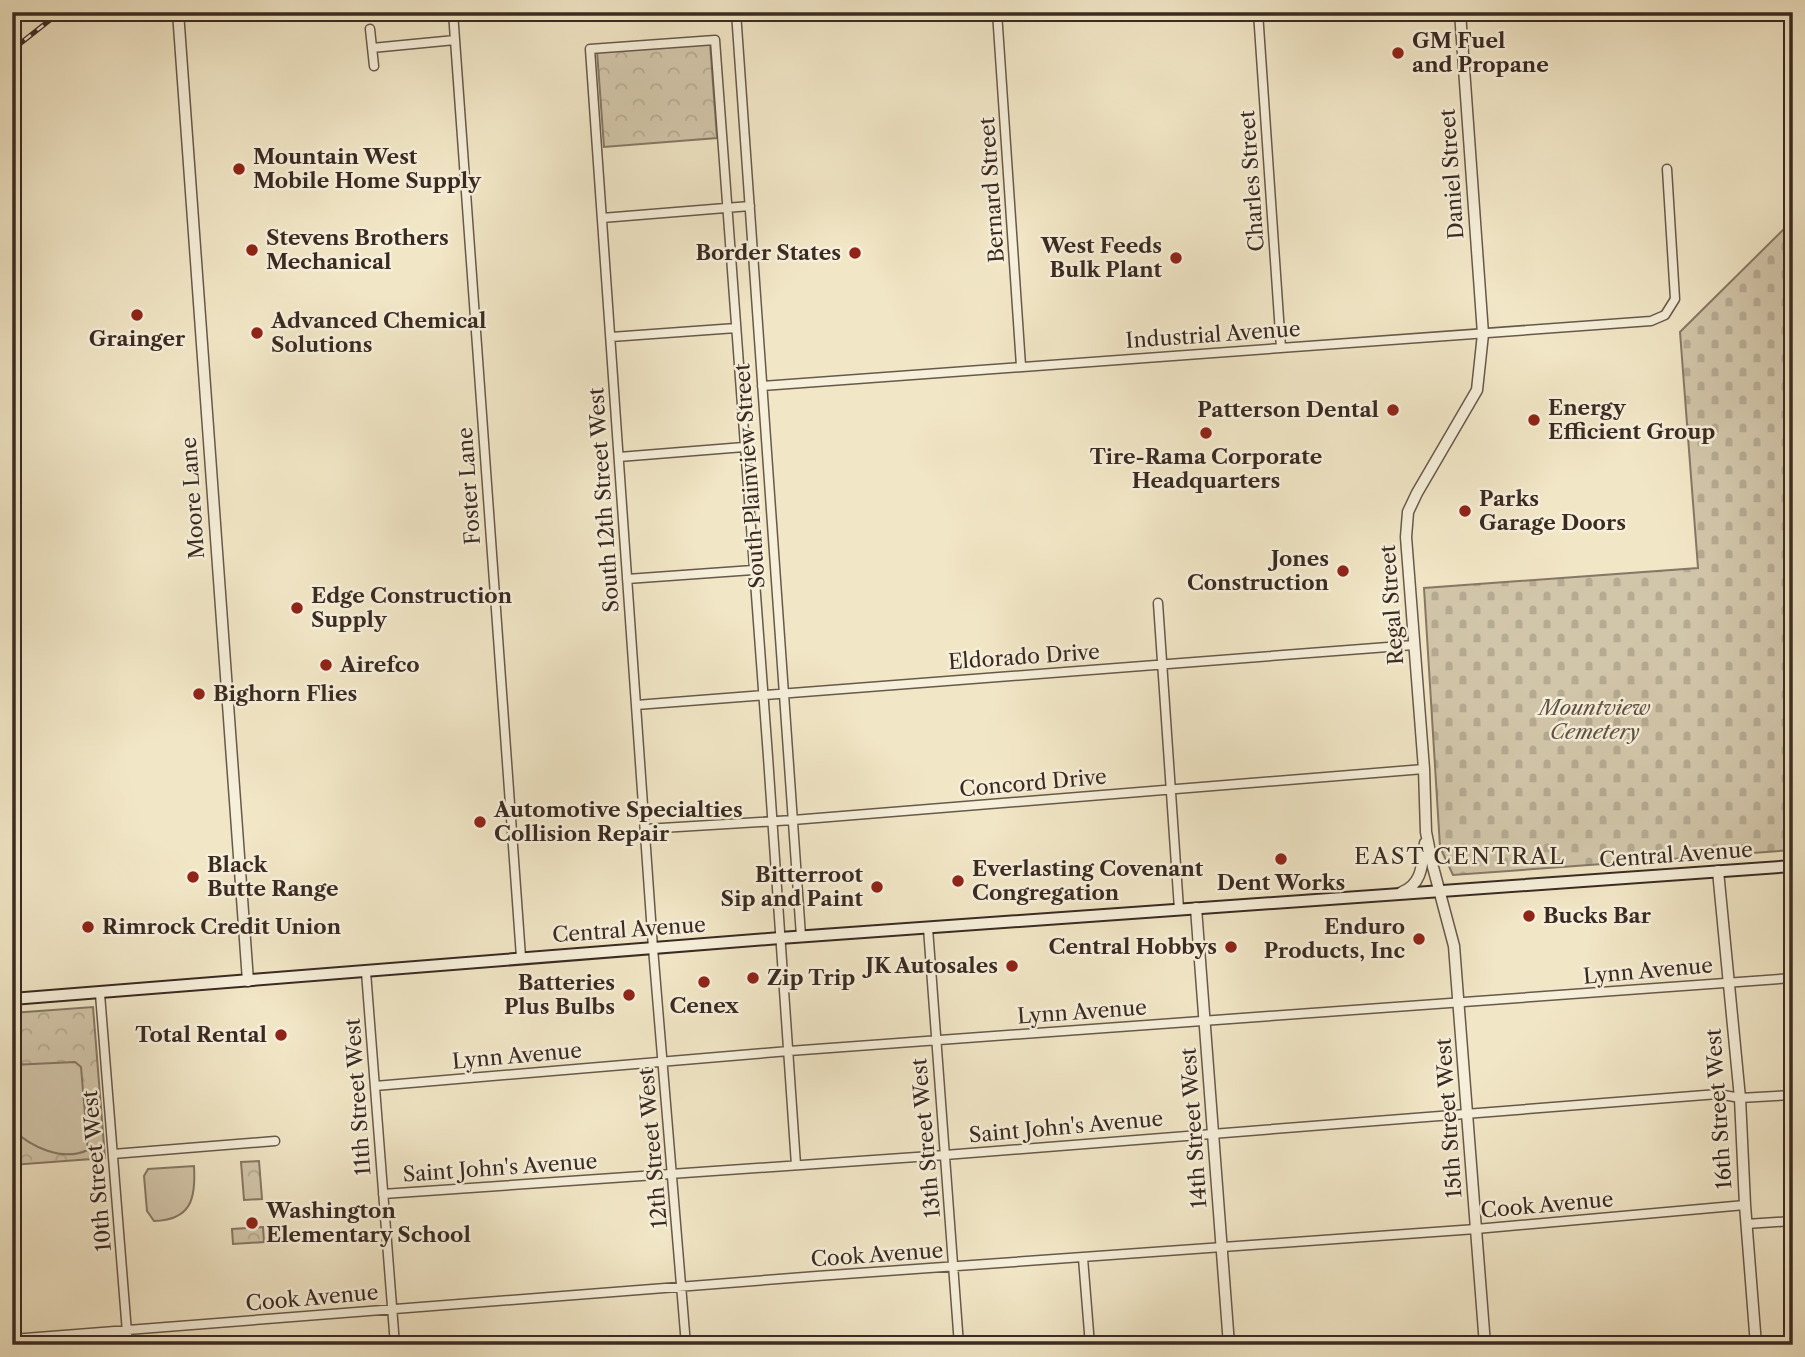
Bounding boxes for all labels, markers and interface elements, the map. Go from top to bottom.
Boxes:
place label: GM Fuel and Propane [1412,28,1549,77]
marker: GM Fuel and Propane [1390,45,1406,61]
street label: Daniel Street [1434,107,1469,240]
street label: Charles Street [1234,109,1269,252]
street label: Bernard Street [974,116,1009,264]
place label: Mountain West Mobile Home Supply [253,144,482,193]
marker: Mountain West Mobile Home Supply [231,161,247,177]
place label: Stevens Brothers Mechanical [266,225,449,274]
place label: West Feeds Bulk Plant [1040,233,1163,282]
place label: Border States [695,240,841,265]
marker: Stevens Brothers Mechanical [244,242,260,258]
marker: Border States [847,245,863,261]
marker: West Feeds Bulk Plant [1168,250,1184,266]
marker: Grainger [129,307,145,323]
place label: Advanced Chemical Solutions [270,308,487,357]
street label: Industrial Avenue [1125,316,1301,353]
marker: Advanced Chemical Solutions [249,325,265,341]
place label: Grainger [89,326,186,351]
street label: South Plainview Street [729,362,770,590]
street label: South 12th Street West [583,386,624,613]
place label: Energy Efficient Group [1548,395,1715,444]
place label: Patterson Dental [1197,397,1379,422]
marker: Patterson Dental [1385,402,1401,418]
marker: Energy Efficient Group [1526,412,1542,428]
marker: Tire-Rama Corporate Headquarters [1198,425,1214,441]
street label: Foster Lane [452,426,485,546]
street label: Moore Lane [176,436,209,560]
place label: Tire-Rama Corporate Headquarters [1090,444,1322,493]
place label: Parks Garage Doors [1479,486,1626,535]
marker: Parks Garage Doors [1457,503,1473,519]
street label: Regal Street [1375,544,1408,666]
place label: Jones Construction [1187,546,1330,595]
marker: Jones Construction [1335,563,1351,579]
place label: Edge Construction Supply [311,583,513,632]
marker: Edge Construction Supply [289,600,305,616]
street label: Eldorado Drive [947,639,1101,674]
place label: Airefco [339,652,420,677]
marker: Airefco [318,657,334,673]
place label: Bighorn Flies [213,681,357,706]
marker: Bighorn Flies [191,686,207,702]
park label: Mountview Cemetery [1536,695,1651,744]
street label: Concord Drive [958,764,1108,801]
place label: Automotive Specialties Collision Repair [493,797,743,846]
marker: Automotive Specialties Collision Repair [472,814,488,830]
street label: Central Avenue [1598,837,1754,872]
district label: EAST CENTRAL [1354,842,1566,870]
marker: Dent Works [1273,851,1289,867]
place label: Black Butte Range [207,852,338,901]
place label: Everlasting Covenant Congregation [972,856,1204,905]
place label: Bitterroot Sip and Paint [721,862,864,911]
marker: Black Butte Range [185,869,201,885]
place label: Dent Works [1217,870,1345,895]
marker: Everlasting Covenant Congregation [950,873,966,889]
marker: Bitterroot Sip and Paint [869,879,885,895]
place label: Bucks Bar [1543,903,1652,928]
marker: Bucks Bar [1521,908,1537,924]
street label: Central Avenue [551,912,707,947]
place label: Rimrock Credit Union [102,914,342,939]
place label: Enduro Products, Inc [1264,914,1405,963]
marker: Rimrock Credit Union [80,919,96,935]
marker: Enduro Products, Inc [1411,931,1427,947]
place label: Central Hobbys [1048,934,1217,959]
marker: Central Hobbys [1223,939,1239,955]
street label: Lynn Avenue [1582,952,1714,989]
place label: JK Autosales [862,953,998,978]
marker: JK Autosales [1004,958,1020,974]
place label: Zip Trip [767,965,855,990]
place label: Batteries Plus Bulbs [504,970,615,1019]
marker: Zip Trip [745,970,761,986]
marker: Cenex [696,974,712,990]
marker: Batteries Plus Bulbs [621,987,637,1003]
place label: Cenex [669,993,739,1018]
street label: Lynn Avenue [1016,994,1148,1029]
street label: 11th Street West [339,1017,375,1176]
place label: Total Rental [135,1022,267,1047]
marker: Total Rental [273,1027,289,1043]
street label: 16th Street West [1700,1027,1737,1190]
street label: Lynn Avenue [451,1037,583,1074]
street label: 15th Street West [1430,1037,1467,1199]
street label: 14th Street West [1175,1046,1212,1209]
street label: 13th Street West [906,1057,945,1219]
street label: 12th Street West [633,1066,672,1229]
street label: 10th Street West [77,1089,116,1253]
street label: Saint John's Avenue [968,1106,1164,1147]
street label: Saint John's Avenue [402,1148,598,1187]
street label: Cook Avenue [1480,1186,1614,1223]
place label: Washington Elementary School [265,1198,471,1247]
marker: Washington Elementary School [244,1215,260,1231]
street label: Cook Avenue [810,1237,944,1272]
street label: Cook Avenue [245,1279,379,1316]

